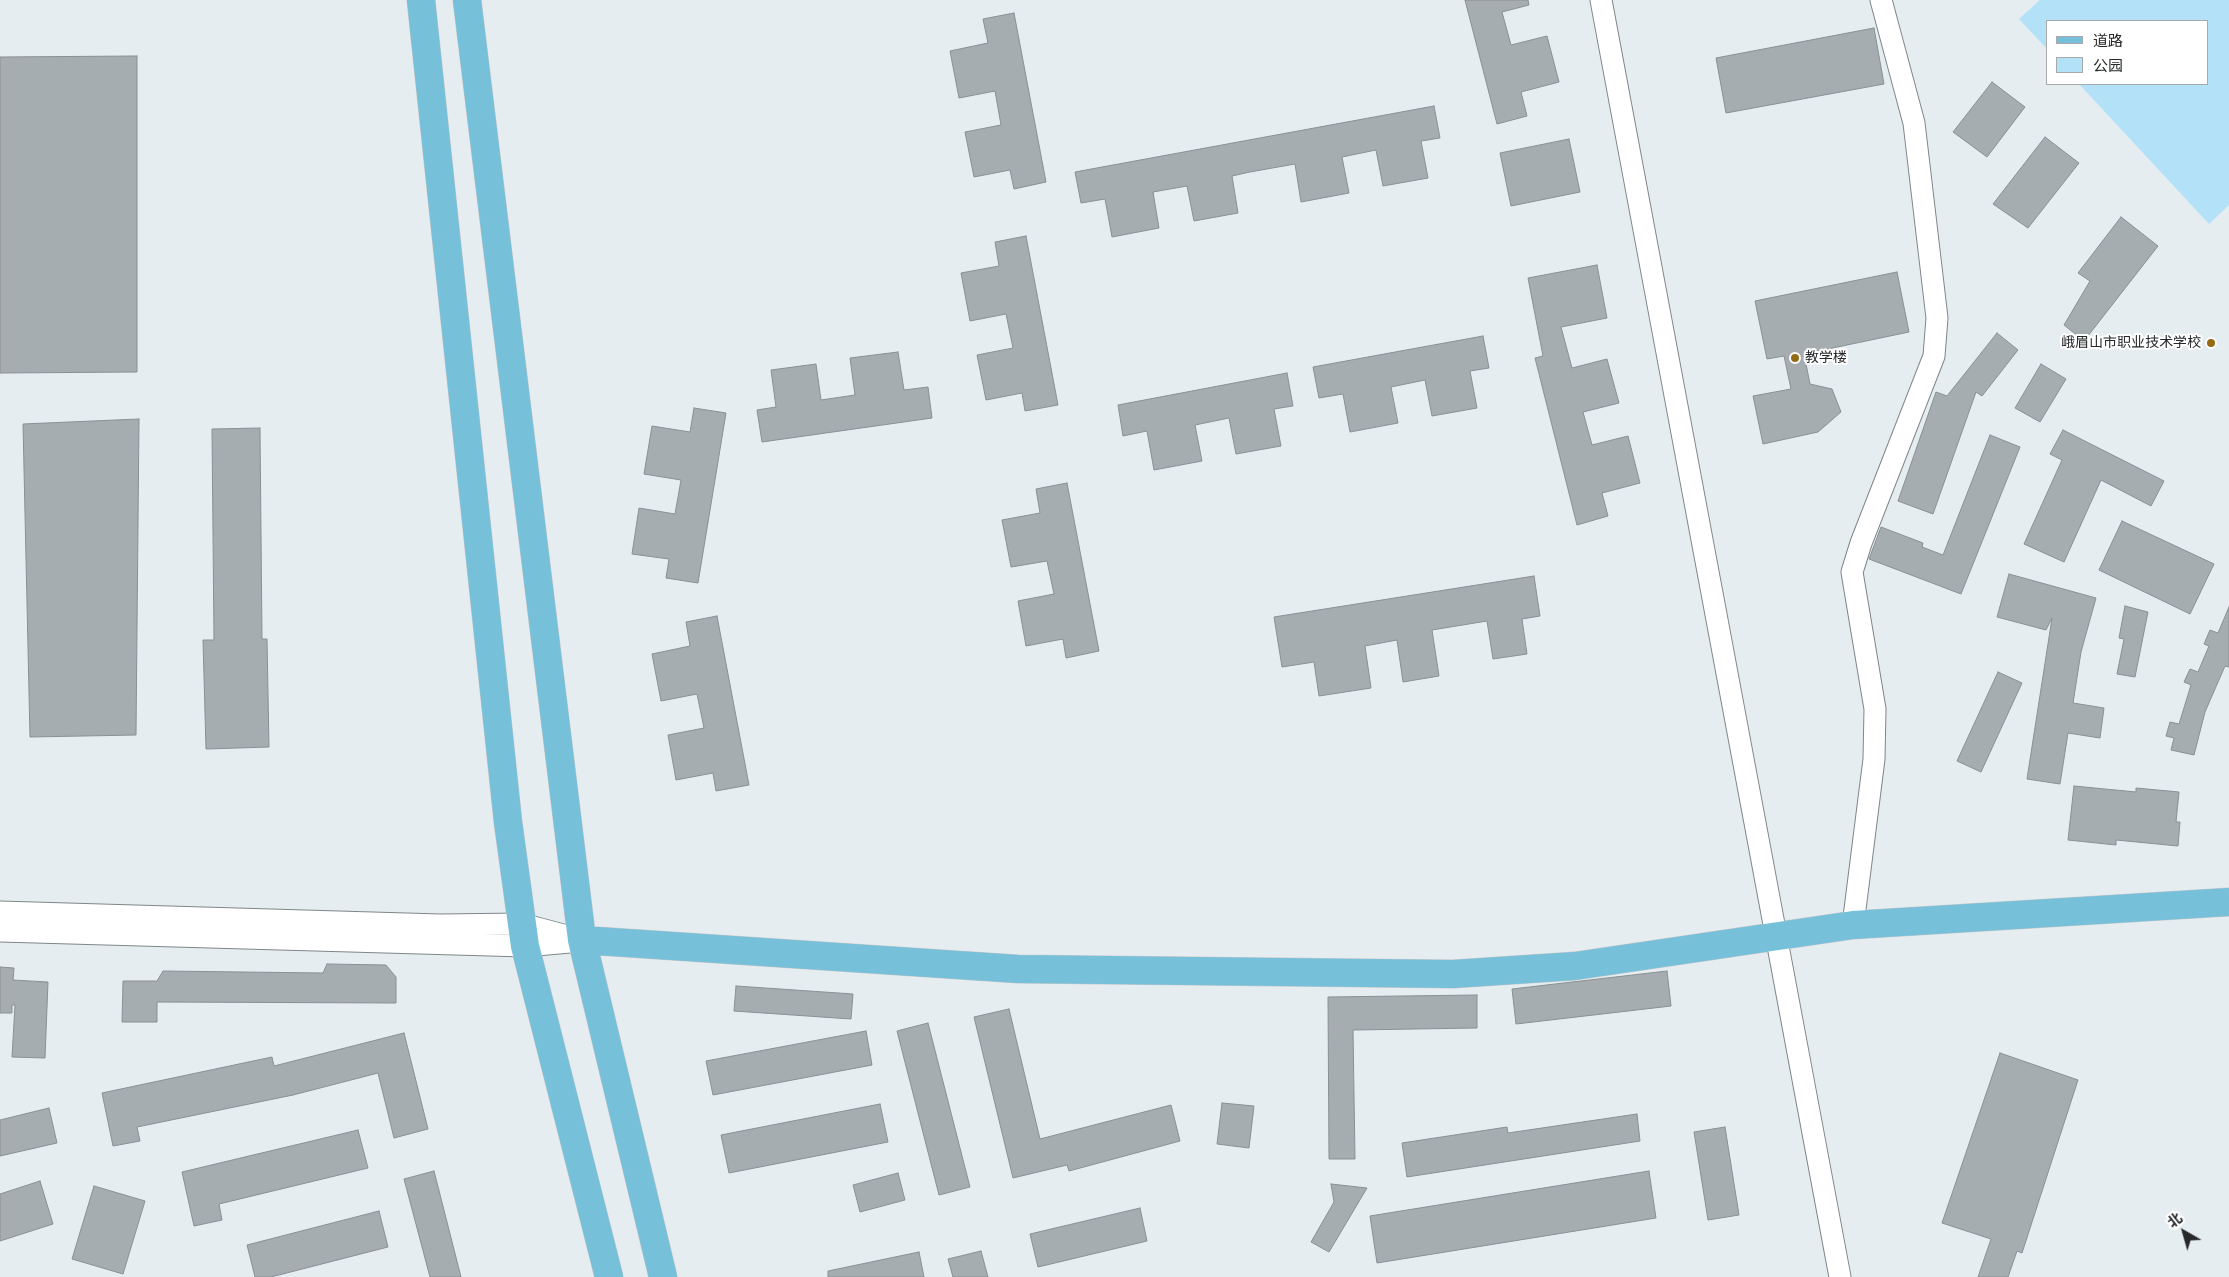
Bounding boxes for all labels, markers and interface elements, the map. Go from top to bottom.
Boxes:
legend [2046,20,2209,85]
text: 道路 [2093,32,2123,49]
text: 公园 [2093,57,2123,74]
place label: 峨眉山市职业技术学校 [2061,335,2201,351]
marker: 峨眉山市职业技术学校 [2205,337,2217,349]
place label: 教学楼 [1805,350,1847,366]
marker: 教学楼 [1789,352,1801,364]
north arrow [2159,1207,2209,1257]
text: 北 [2164,1210,2185,1231]

